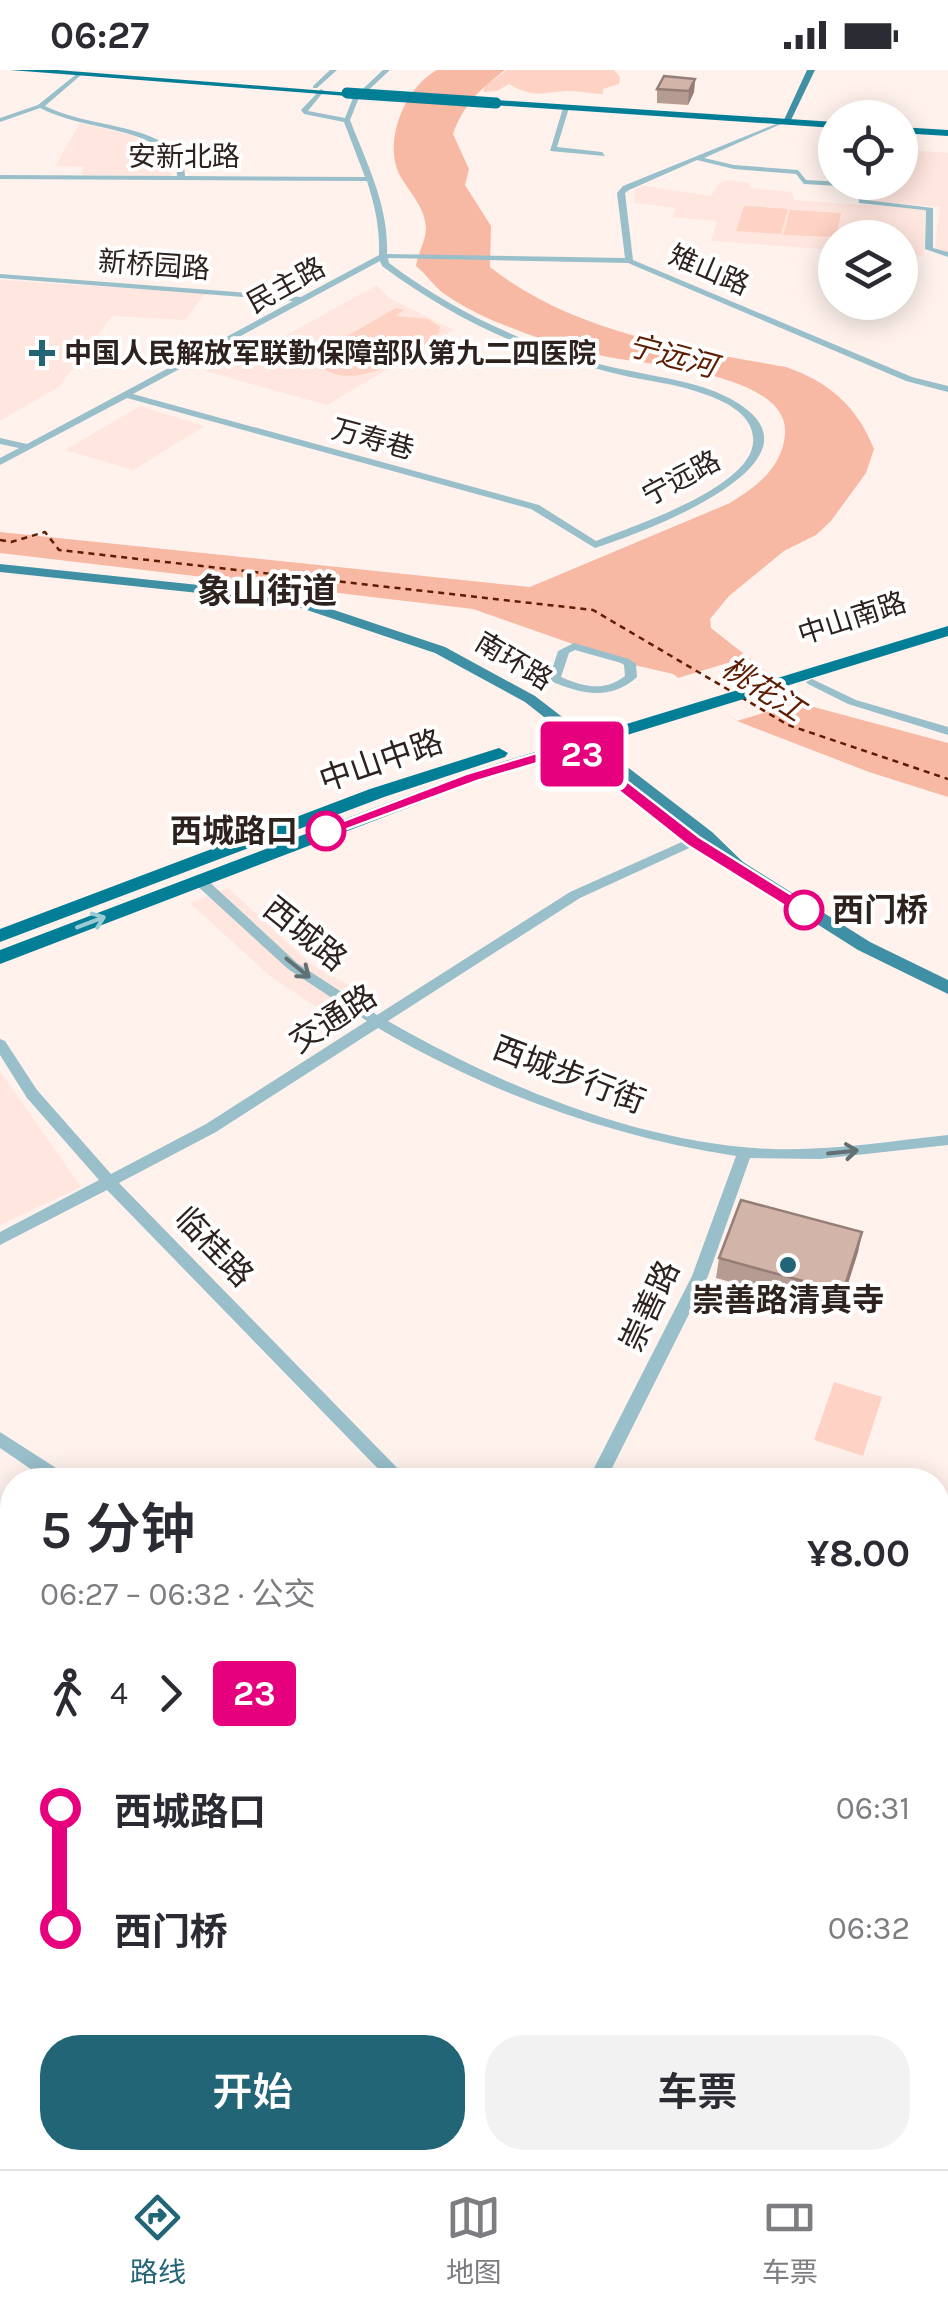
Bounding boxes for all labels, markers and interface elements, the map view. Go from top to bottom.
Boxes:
text: 06:27 [50,13,149,58]
map controls [818,100,918,320]
button: locate [818,100,918,200]
street label: 安新北路 [128,140,240,173]
button: layers [818,220,918,320]
street label: 雉山路 [664,238,754,302]
street label: 新桥园路 [97,245,211,285]
street label: 民主路 [241,250,331,320]
water label: 宁远河 [624,327,725,386]
place label: 中国人民解放军联勤保障部队第九二四医院 [64,337,596,370]
marker: 中国人民解放军联勤保障部队第九二四医院 [29,340,55,366]
street label: 万寿巷 [328,412,418,466]
street label: 宁远路 [636,444,726,512]
district label: 象山街道 [197,571,337,612]
street label: 中山南路 [794,585,910,651]
street label: 南环路 [469,625,559,697]
water label: 桃花江 [715,649,813,730]
line badge: 23 [537,722,627,786]
street label: 中山中路 [314,723,448,799]
text: 23 [561,734,603,775]
marker: 西城路口 [307,812,345,850]
place label: 西城路口 [170,813,298,850]
street label: 西城路 [256,889,354,979]
marker: 西门桥 [785,891,823,929]
place label: 西门桥 [832,892,928,929]
one-way arrow [76,912,106,930]
one-way arrow [284,957,311,978]
street label: 交通路 [283,977,383,1061]
street label: 西城步行街 [488,1029,650,1121]
one-way arrow [826,1142,858,1161]
street label: 临桂路 [167,1200,261,1294]
marker: 崇善路清真寺 [777,1254,799,1276]
street label: 崇善路 [613,1255,687,1357]
place label: 崇善路清真寺 [692,1282,884,1319]
text: 5 分钟 [40,1498,195,1562]
text: ¥8.00 [807,1531,910,1576]
text: 06:27 – 06:32 · 公交 [40,1576,316,1613]
icon: walk [40,1666,95,1721]
icon: forward [143,1666,198,1721]
text: 23 [233,1673,276,1714]
text: 4 [110,1675,128,1712]
text: 西城路口 [114,1790,266,1835]
text: 06:31 [836,1790,910,1827]
text: 西门桥 [114,1910,228,1955]
text: 06:32 [828,1910,910,1947]
button: 开始 [40,2035,465,2150]
button: 车票 [485,2035,910,2150]
tab: 路线 [130,2190,186,2290]
tab: 地图 [446,2190,502,2290]
tab: 车票 [762,2190,818,2290]

